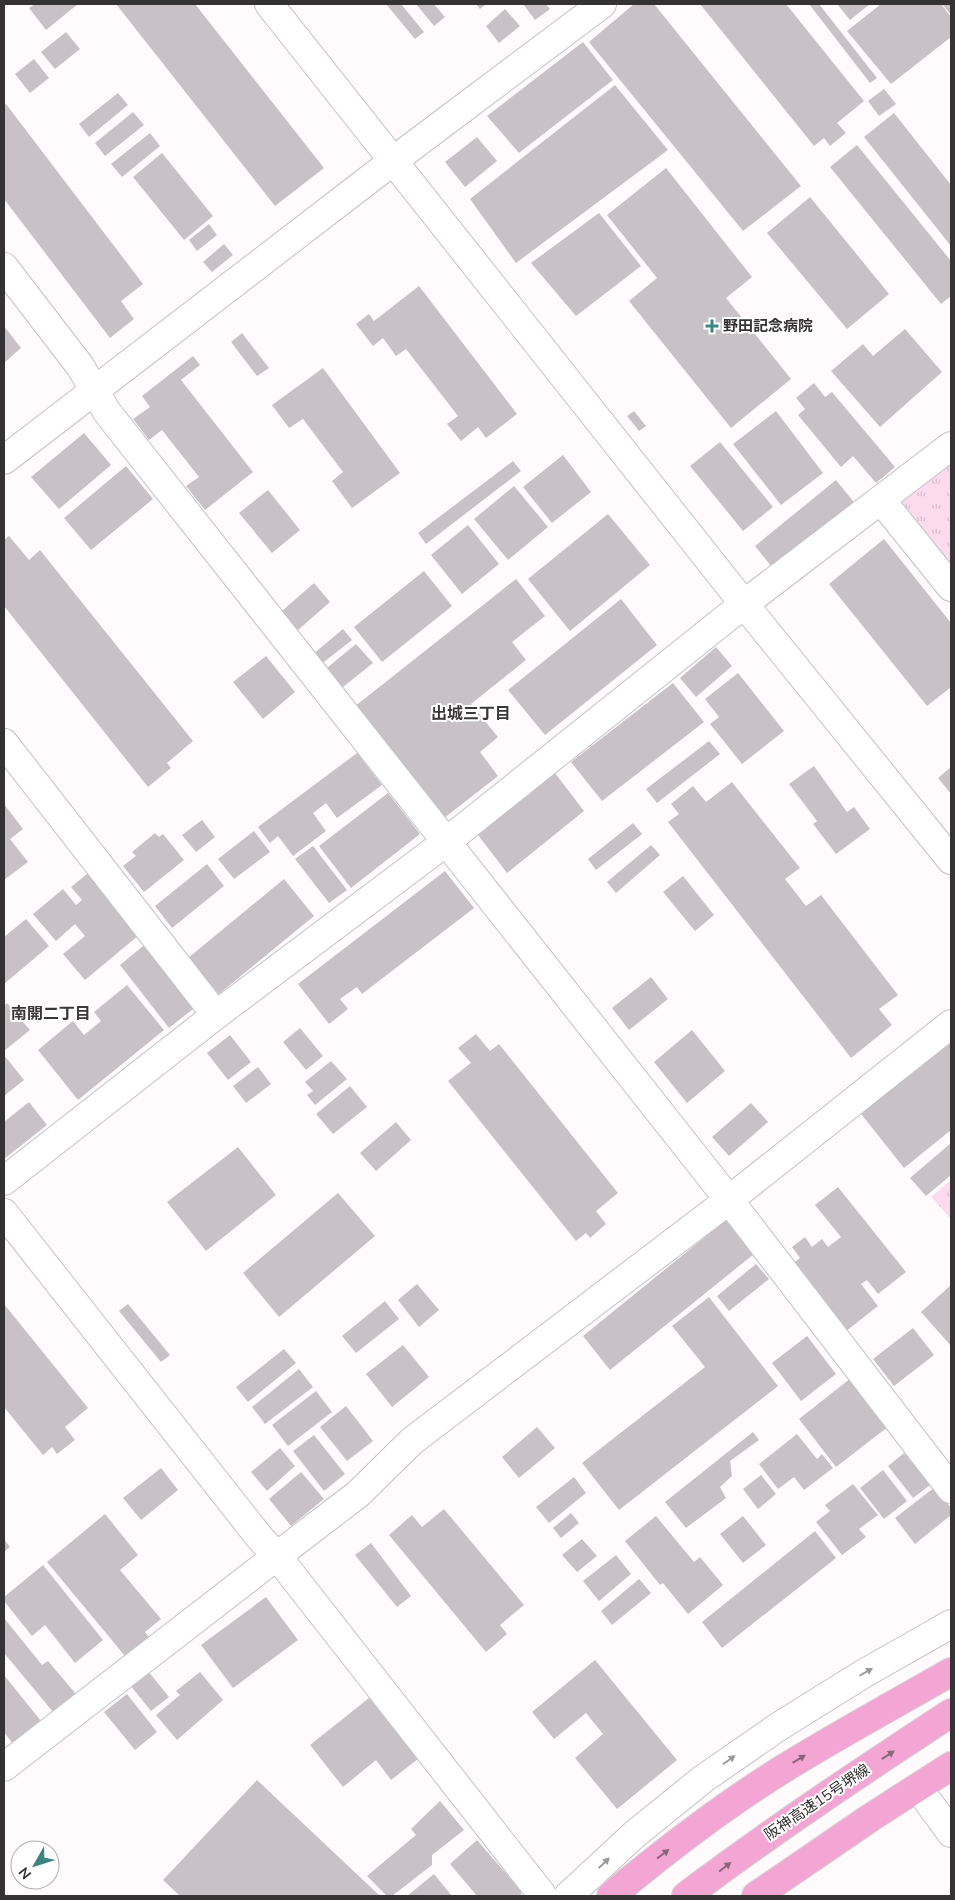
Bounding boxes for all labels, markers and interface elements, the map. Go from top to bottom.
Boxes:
place label: 野田記念病院 [723,316,813,335]
marker: 野田記念病院 [705,319,719,333]
district label: 出城三丁目 [431,703,511,723]
district label: 南開二丁目 [11,1003,91,1023]
one-way arrow [859,1668,872,1677]
one-way arrow [881,1750,894,1759]
one-way arrow [722,1755,736,1765]
one-way arrow [793,1755,806,1764]
street label: 阪神高速15号堺線 [760,1759,873,1844]
north arrow [10,1840,60,1890]
one-way arrow [656,1849,669,1859]
one-way arrow [597,1857,609,1869]
one-way arrow [718,1861,731,1872]
text: N [15,1863,35,1883]

